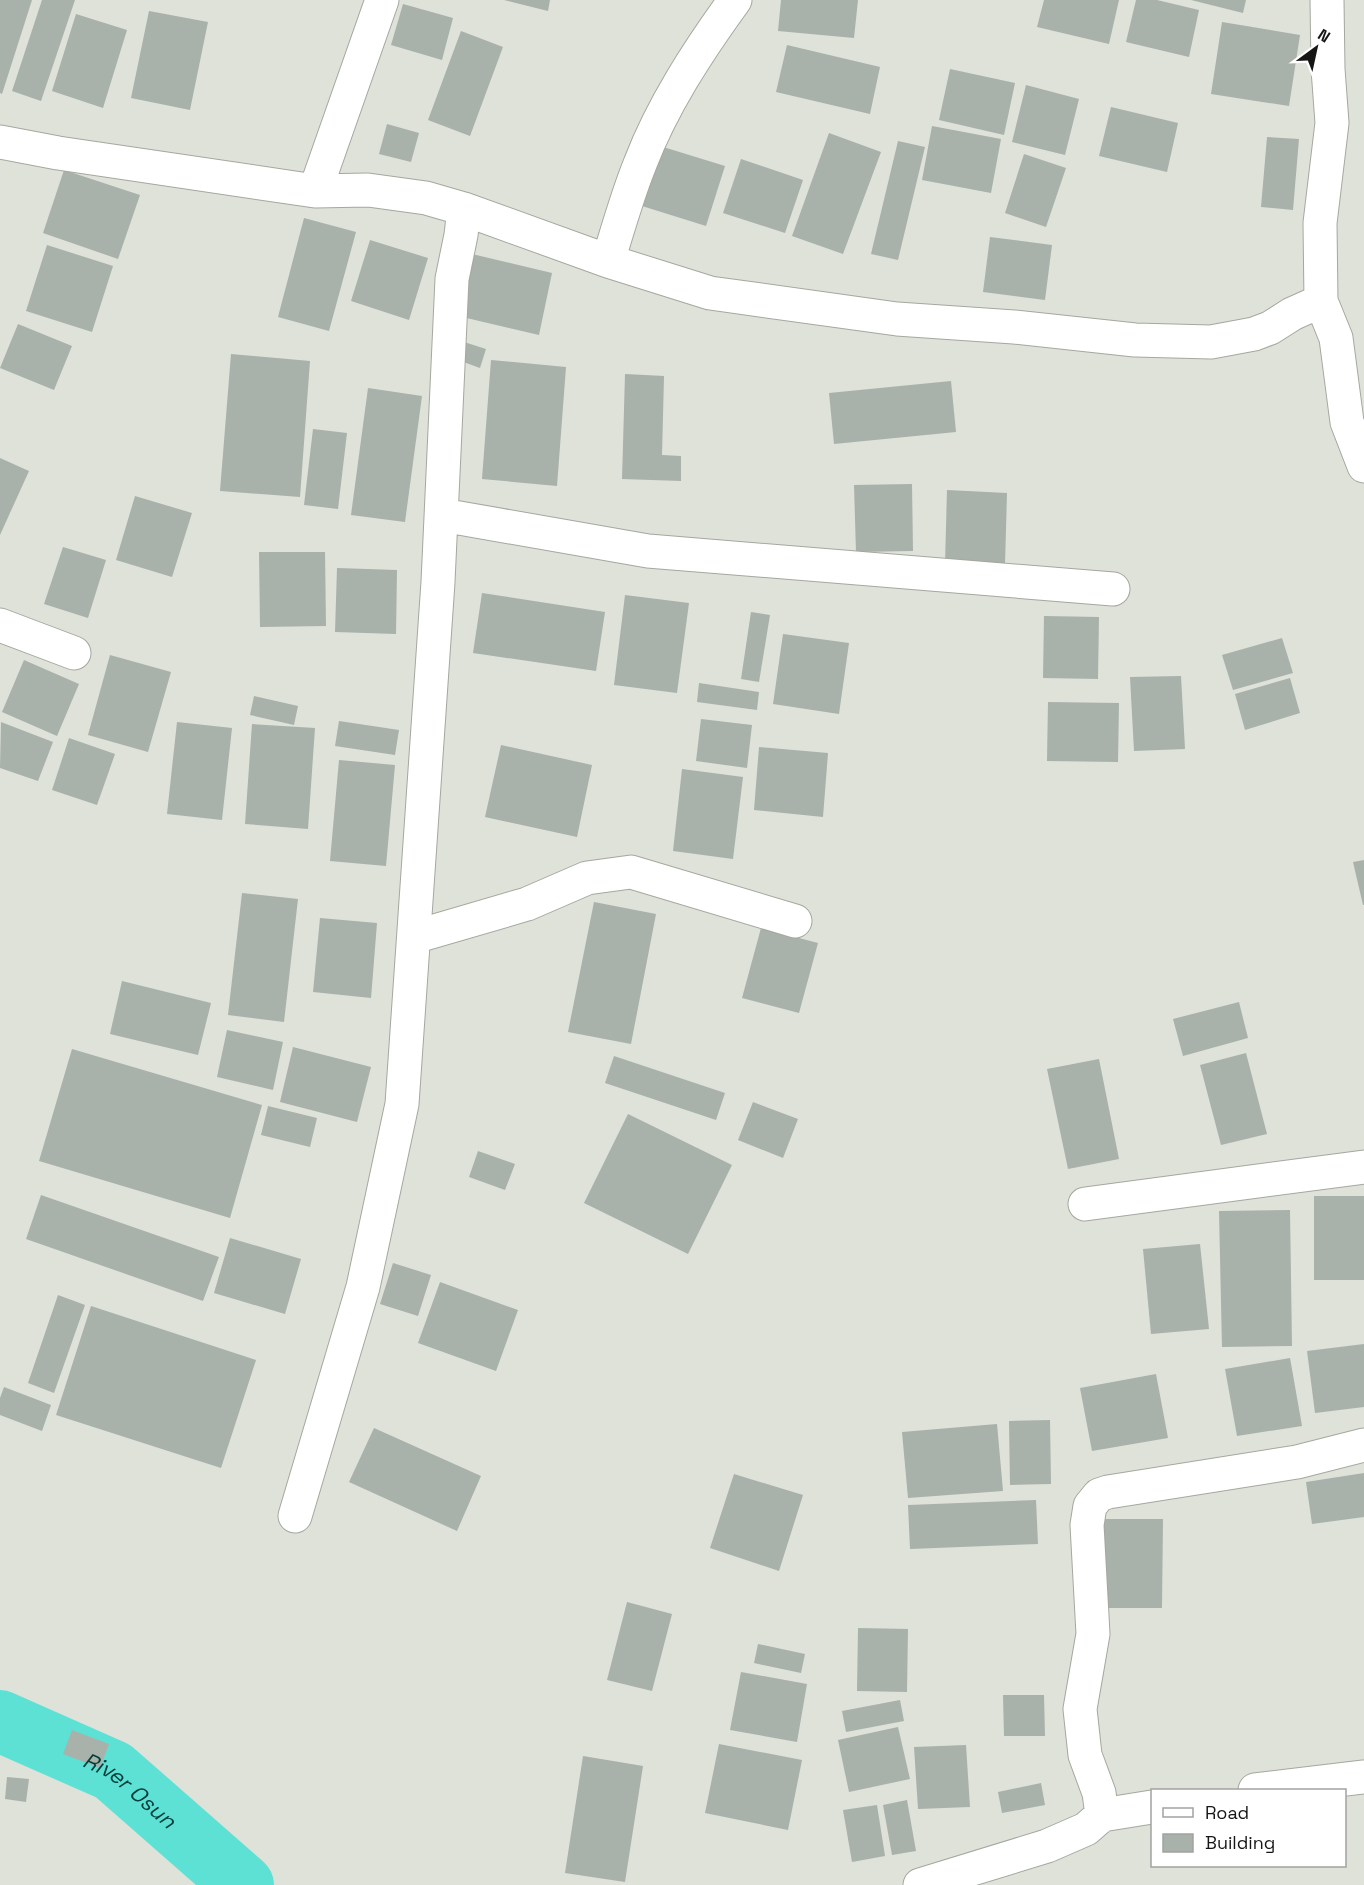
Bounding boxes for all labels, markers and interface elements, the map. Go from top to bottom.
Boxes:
north arrow [1286,18,1346,78]
text: N [1314,24,1334,48]
water label: River Osun [79,1746,183,1835]
legend [1151,1789,1346,1867]
text: Road [1205,1801,1249,1824]
text: Building [1205,1831,1275,1854]

